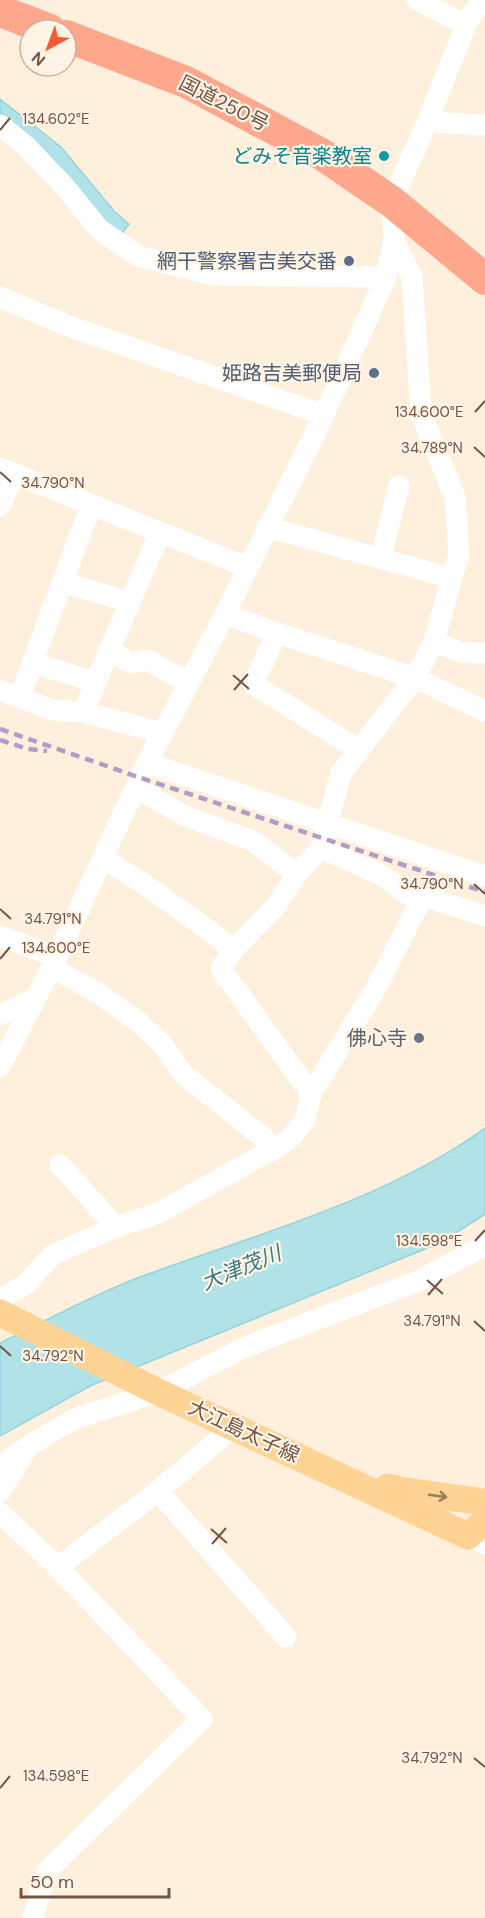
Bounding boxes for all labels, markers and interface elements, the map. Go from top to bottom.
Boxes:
north arrow [18,18,78,78]
text: N [27,47,50,71]
street label: 国道250号 [175,69,273,137]
text: 134.602°E [23,109,89,129]
place label: どみそ音楽教室 [233,143,372,169]
marker: どみそ音楽教室 [377,149,391,163]
place label: 網干警察署吉美交番 [157,248,337,274]
marker: 網干警察署吉美交番 [342,254,356,268]
place label: 姫路吉美郵便局 [222,360,362,386]
marker: 姫路吉美郵便局 [367,366,381,380]
text: 134.600°E [395,402,463,422]
text: 34.789°N [401,438,463,458]
text: 34.790°N [21,473,85,493]
text: 34.790°N [400,874,464,894]
text: 34.791°N [24,909,82,929]
text: 134.600°E [22,938,90,958]
place label: 佛心寺 [347,1025,407,1051]
marker: 佛心寺 [412,1031,426,1045]
text: 134.598°E [396,1231,462,1251]
water label: 大津茂川 [197,1239,287,1297]
text: 34.791°N [403,1311,461,1331]
text: 34.792°N [22,1346,84,1366]
street label: 大江島太子線 [184,1394,304,1468]
one-way arrow [428,1491,447,1502]
text: 34.792°N [401,1748,463,1768]
text: 134.598°E [23,1766,89,1786]
scale bar [21,1861,170,1899]
text: 50 m [30,1870,74,1894]

